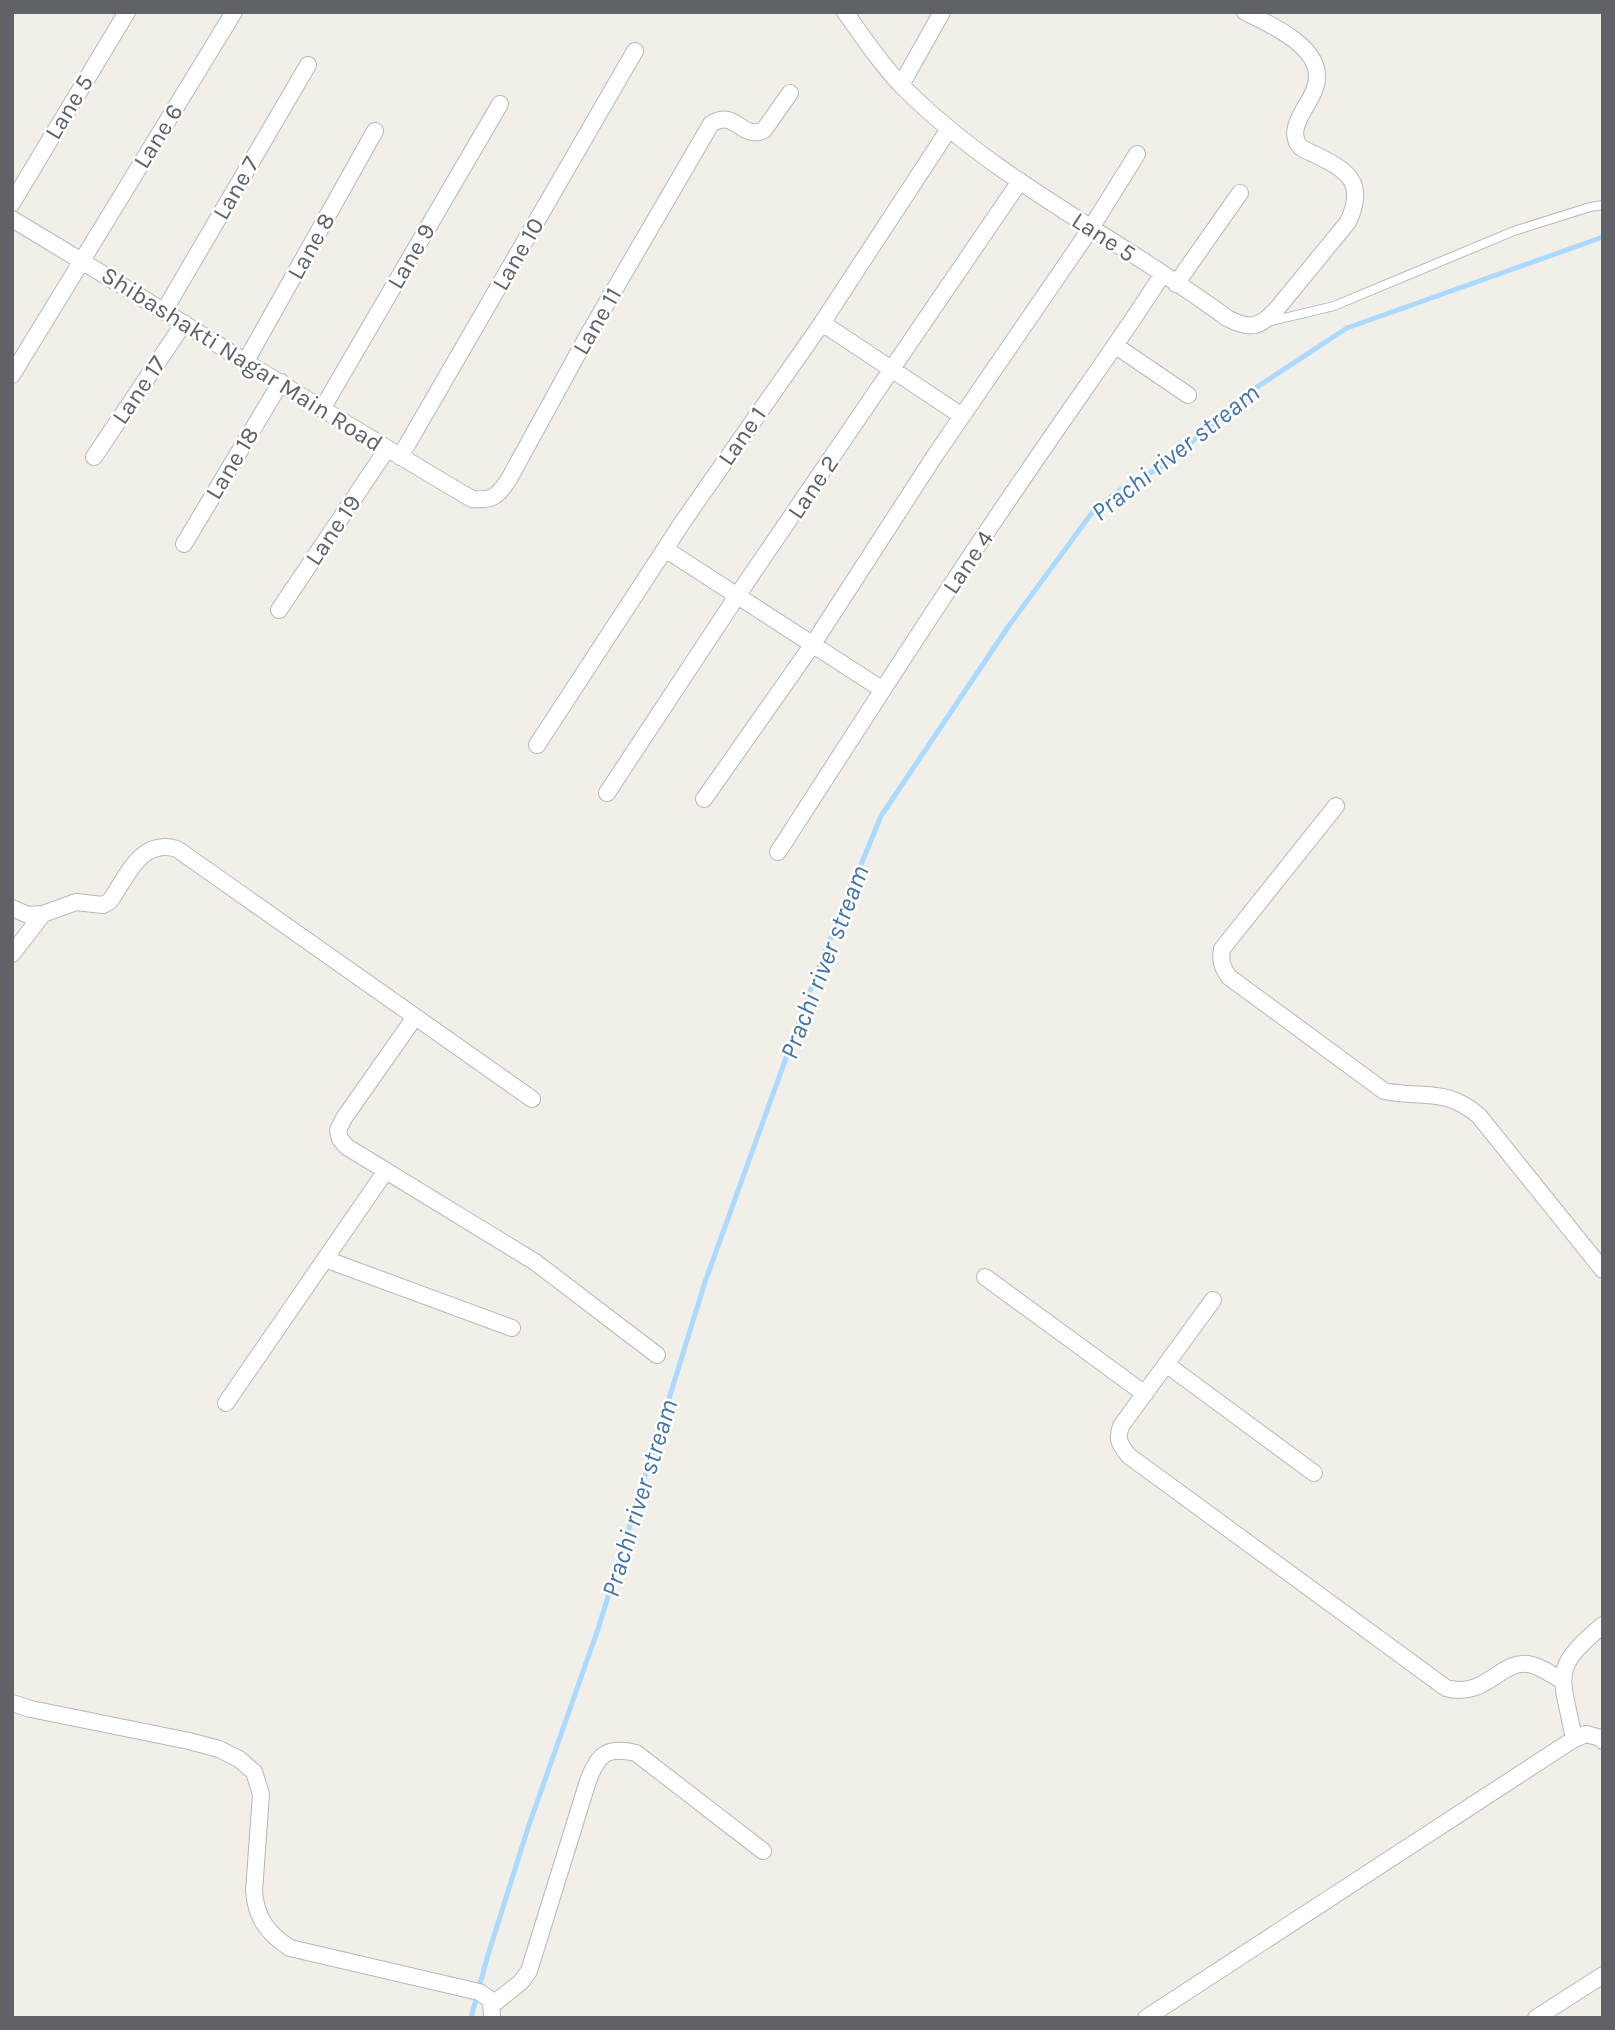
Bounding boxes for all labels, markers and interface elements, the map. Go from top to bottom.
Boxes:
street label: Lane 5 [39,70,99,144]
street label: Lane 6 [127,99,189,173]
street label: Lane 7 [207,151,265,225]
street label: Lane 5 [1067,206,1141,268]
street label: Lane 8 [281,208,341,284]
street label: Lane 10 [486,213,550,295]
street label: Lane 9 [381,218,441,294]
street label: Shibashakti Nagar Main Road [96,261,388,457]
street label: Lane 11 [567,282,627,360]
street label: Lane 17 [106,351,172,429]
water label: Prachi river stream [1085,377,1266,528]
street label: Lane 1 [712,401,772,471]
street label: Lane 18 [199,422,265,504]
street label: Lane 2 [782,450,844,524]
street label: Lane 19 [299,490,367,570]
street label: Lane 4 [937,525,999,599]
water label: Prachi river stream [773,861,876,1063]
water label: Prachi river stream [595,1396,684,1601]

